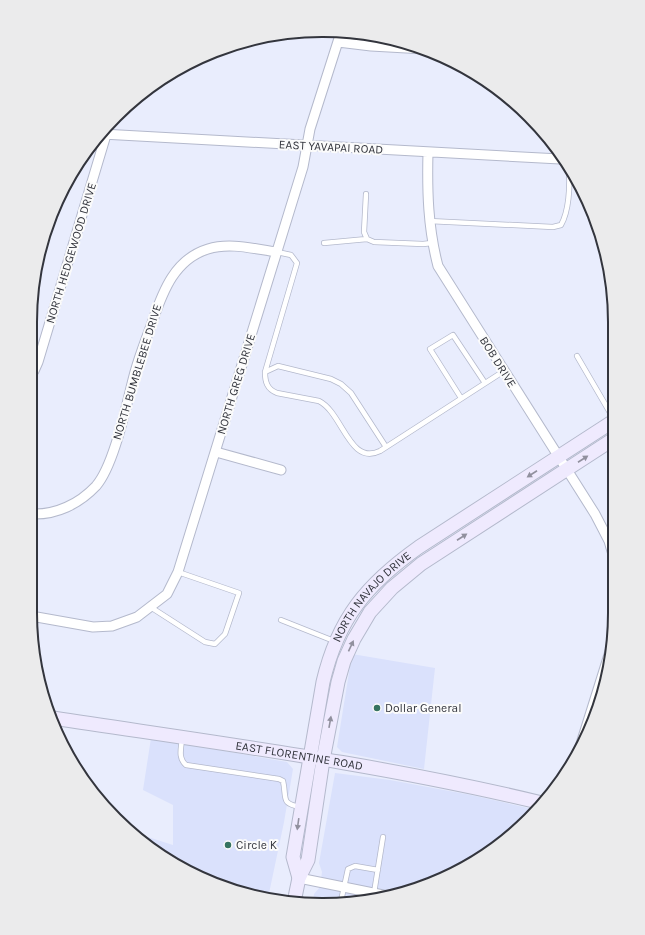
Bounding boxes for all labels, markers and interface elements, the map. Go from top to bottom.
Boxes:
street label: EAST YAVAPAI ROAD [278,137,384,157]
street label: NORTH HEDGEWOOD DRIVE [43,181,99,325]
street label: NORTH BUMBLEBEE DRIVE [110,302,164,442]
street label: NORTH GREG DRIVE [214,332,258,436]
street label: BOB DRIVE [477,334,519,390]
one-way arrow [578,455,588,463]
one-way arrow [527,470,537,478]
one-way arrow [457,533,467,541]
street label: NORTH NAVAJO DRIVE [330,548,414,644]
one-way arrow [348,640,354,651]
place label: Dollar General [385,701,462,715]
marker: Dollar General [372,703,382,713]
one-way arrow [328,715,334,728]
street label: EAST FLORENTINE ROAD [234,738,364,773]
one-way arrow [295,818,301,830]
place label: Circle K [236,838,278,852]
marker: Circle K [223,840,233,850]

